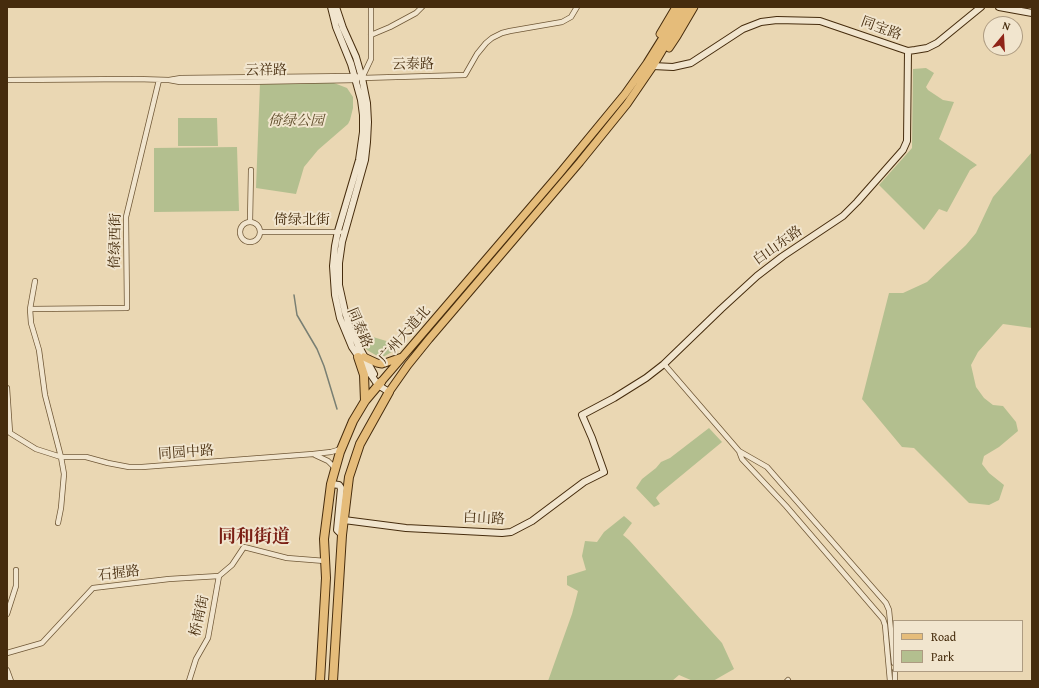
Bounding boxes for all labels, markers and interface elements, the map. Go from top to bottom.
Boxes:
street label: 同宝路 [858,14,904,44]
north arrow [983,16,1023,56]
text: N [1000,17,1012,34]
street label: 云泰路 [392,56,434,74]
street label: 云祥路 [245,62,287,80]
park label: 倚绿公园 [268,113,324,129]
street label: 倚绿北街 [274,212,330,228]
street label: 倚绿西街 [107,213,125,269]
street label: 白山东路 [750,223,806,269]
street label: 广州大道北 [376,303,434,367]
street label: 同泰路 [343,305,375,351]
street label: 同园中路 [157,443,215,463]
street label: 白山路 [463,510,505,528]
district label: 同和街道 [218,526,290,548]
street label: 石握路 [97,563,141,585]
street label: 桥南街 [187,594,213,638]
legend [893,620,1023,672]
text: Road [931,628,956,645]
text: Park [931,648,954,665]

